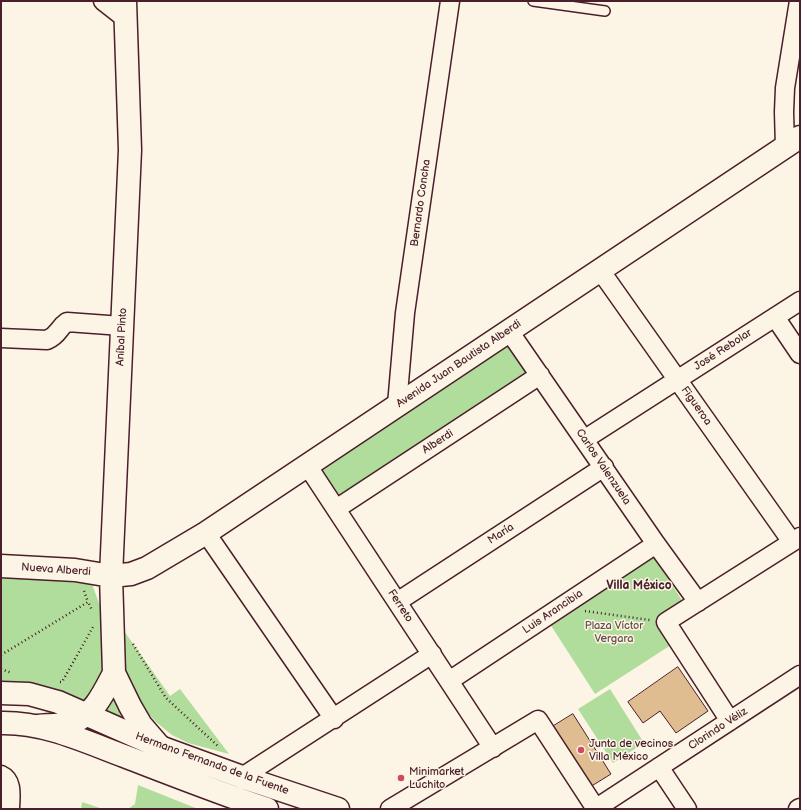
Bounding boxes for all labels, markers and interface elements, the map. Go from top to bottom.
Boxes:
street label: Bernardo Concha [408,158,434,248]
street label: Aníbal Pinto [114,308,130,366]
street label: Avenida Juan Bautista Alberdi [394,317,524,411]
street label: José Rebolar [692,326,754,374]
street label: Figueroa [678,384,714,428]
street label: Carlos Valenzuela [573,426,633,508]
street label: Alberdi [420,427,456,457]
street label: María [485,521,517,547]
street label: Nueva Alberdi [21,561,91,579]
district label: Villa México [606,579,672,593]
street label: Ferreto [385,587,415,625]
street label: Luis Arancibia [520,587,586,637]
park label: Plaza Víctor Vergara [585,619,643,645]
street label: Clorindo Véliz [686,705,750,753]
street label: Hermano Fernando de la Fuente [133,730,291,798]
place label: Junta de vecinos Villa México [589,737,673,763]
marker: Junta de vecinos Villa México [576,745,586,755]
place label: Minimarket Luchito [409,765,464,791]
marker: Minimarket Luchito [396,773,406,783]

